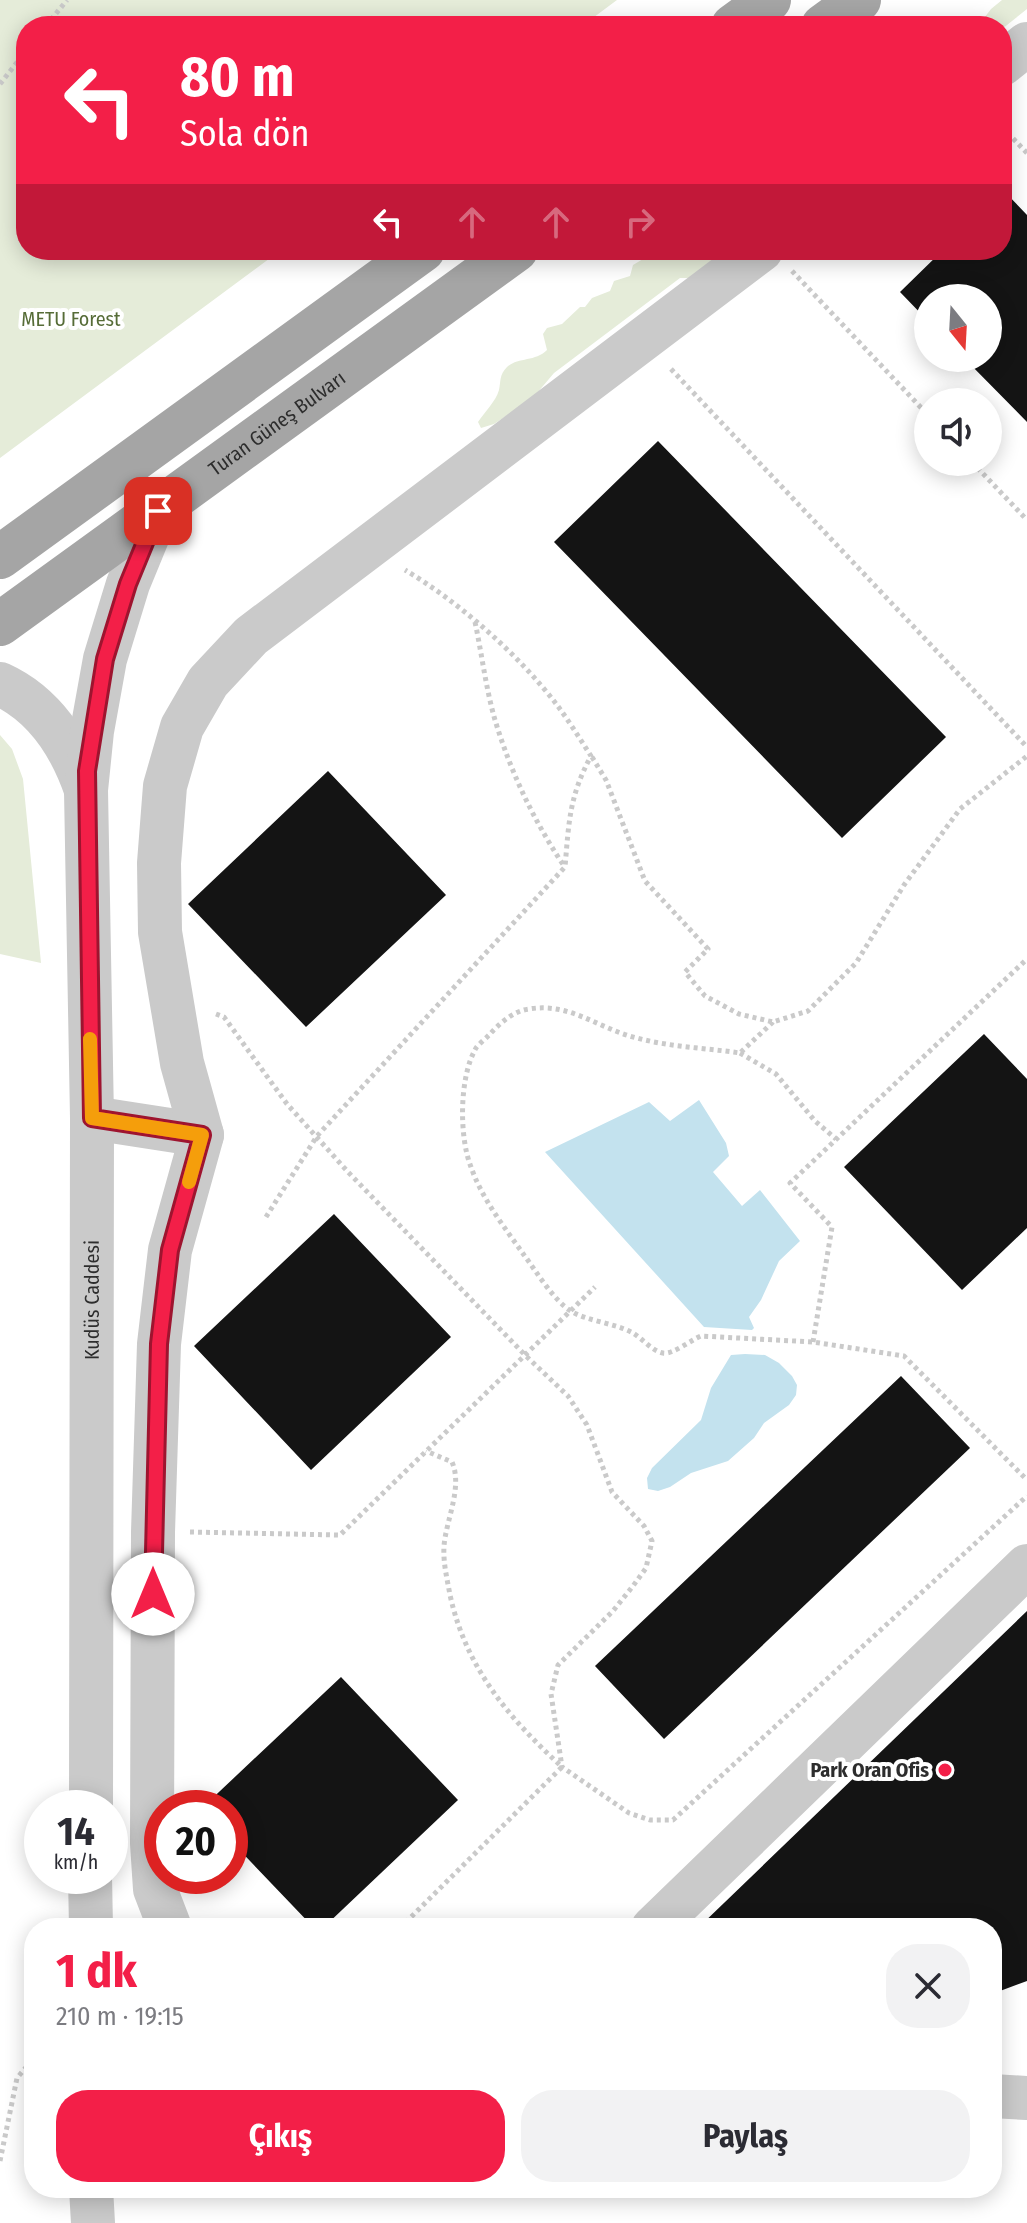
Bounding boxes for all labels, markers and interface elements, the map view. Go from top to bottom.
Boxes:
text: 80 m [180,44,295,111]
icon: left [48,48,152,152]
text: Sola dön [180,112,309,156]
icon: left [366,200,410,244]
icon: ahead [450,200,494,244]
icon: ahead [534,200,578,244]
icon: right [618,200,662,244]
north arrow [914,284,1002,372]
map controls [914,284,1002,476]
park label: METU Forest [21,307,121,331]
street label: Turan Güneş Bulvarı [204,366,350,481]
button: sound [914,388,1002,476]
pin [124,477,192,545]
icon: arrive [136,489,180,533]
street label: Kudüs Caddesi [80,1240,104,1360]
position arrow [111,1552,195,1636]
place label: Park Oran Ofis [810,1758,929,1782]
marker: Park Oran Ofis [936,1761,954,1779]
speed limit sign: 20 [144,1790,248,1894]
text: 14 [57,1808,95,1856]
text: km/h [54,1850,98,1874]
text: 1 dk [56,1942,137,2000]
button: close [886,1944,970,2028]
text: 210 m · 19:15 [56,2001,184,2032]
button: Çıkış [56,2090,505,2182]
button: Paylaş [521,2090,970,2182]

